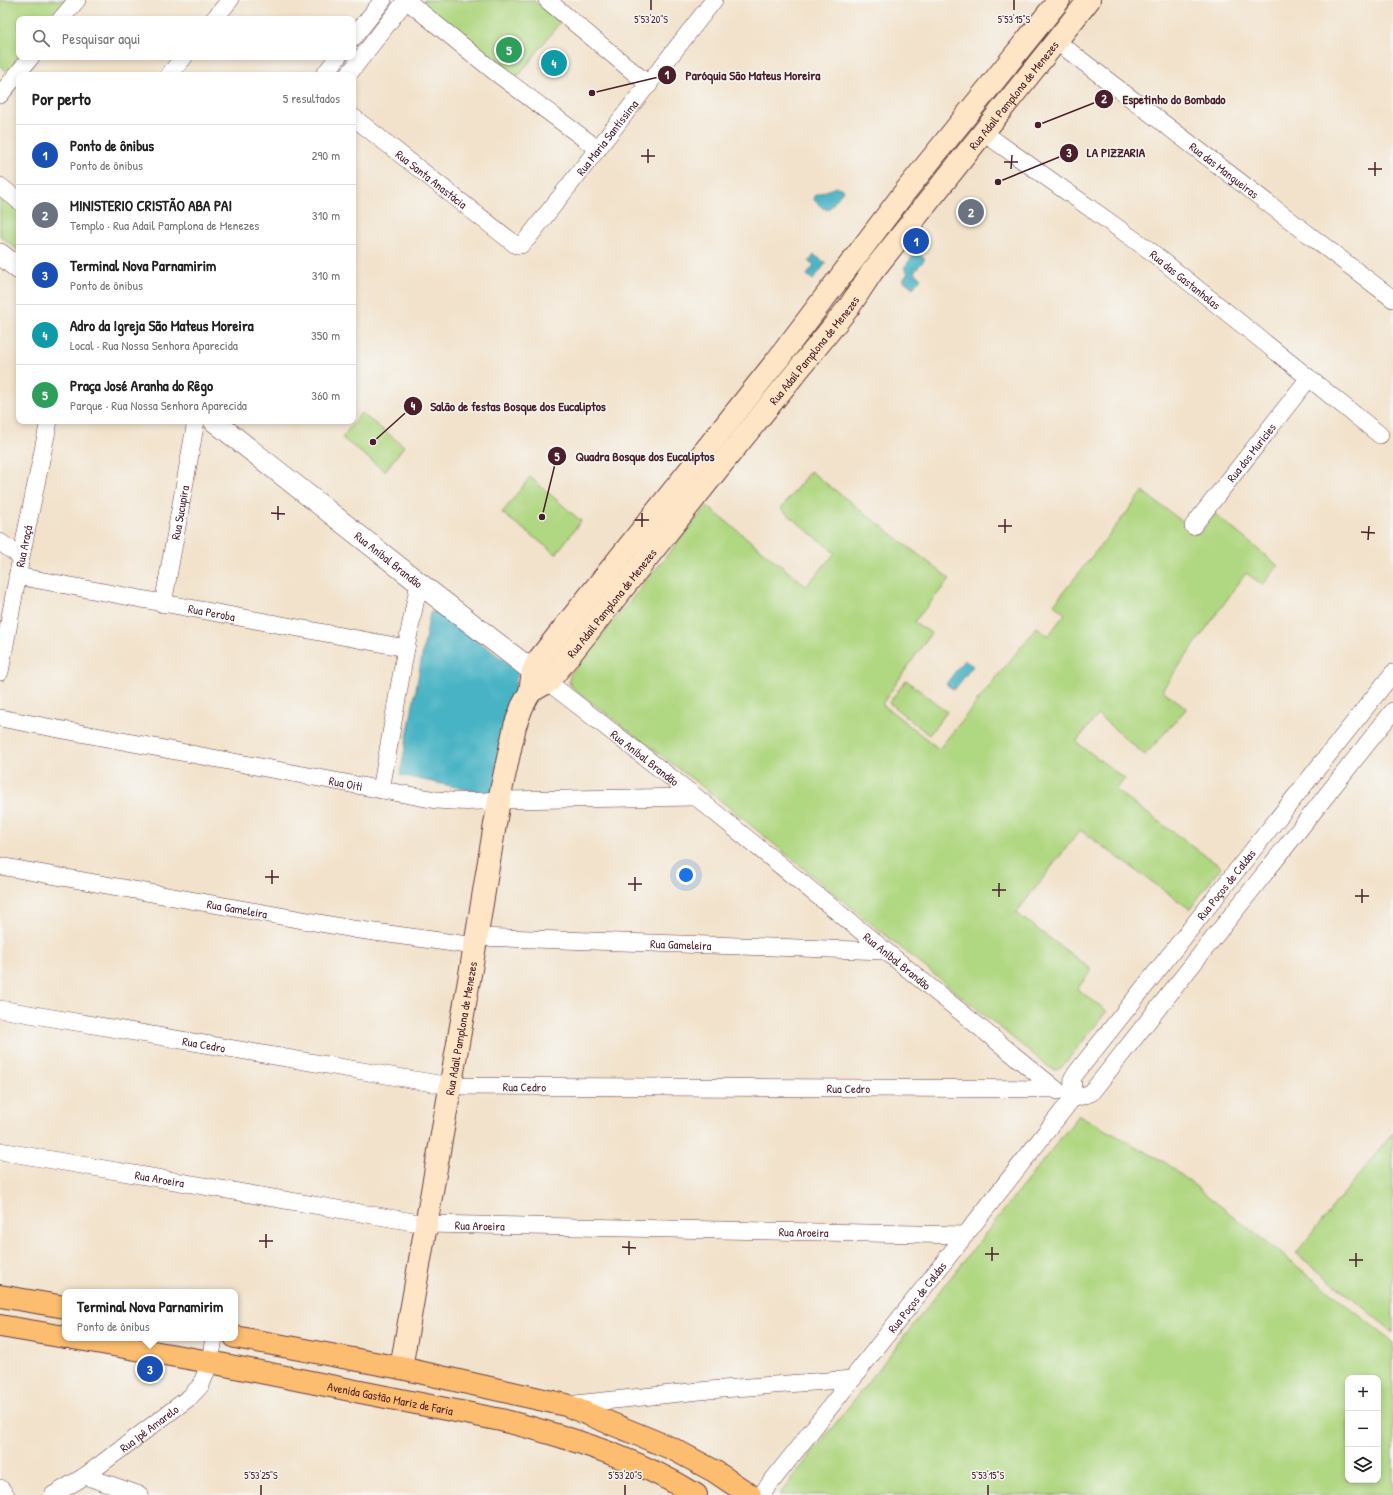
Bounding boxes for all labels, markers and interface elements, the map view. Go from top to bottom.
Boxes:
text: 5°53'20"S [634,13,668,26]
text: 5°53'15"S [998,13,1031,26]
search box [16,16,356,60]
icon: search [30,27,52,49]
text: Pesquisar aqui [62,28,140,49]
pin: 5 [496,35,522,65]
street label: Rua Adail Pamplona de Menezes [964,36,1062,153]
pin: 4 [541,48,567,78]
callout: Paróquia São Mateus Moreira [657,63,828,88]
text: 1 [665,66,670,83]
text: Paróquia São Mateus Moreira [686,66,821,85]
text: Por perto [32,87,91,110]
callout: Espetinho do Bombado [1094,87,1233,112]
text: 5 resultados [283,89,340,107]
text: 2 [1101,90,1107,107]
text: Espetinho do Bombado [1122,90,1226,109]
street label: Rua Maria Santíssima [572,96,642,179]
text: Ponto de ônibus [70,135,154,156]
street label: Rua das Mangueiras [1186,138,1263,202]
callout: LA PIZZARIA [1059,140,1153,165]
text: LA PIZZARIA [1087,143,1146,161]
text: 3 [1066,144,1072,161]
street label: Rua Santa Anastácia [392,145,471,212]
text: 1 [43,146,47,164]
text: 290 m [311,146,340,164]
text: Ponto de ônibus [70,156,143,174]
text: MINISTERIO CRISTÃO ABA PAI [70,195,232,216]
pin: 2 [958,197,984,227]
text: 2 [42,206,48,224]
text: 310 m [312,206,340,224]
text: Templo · Rua Adail Pamplona de Menezes [70,216,259,234]
pin: 1 [903,226,929,256]
street label: Rua das Gastanholas [1146,246,1225,313]
text: Terminal Nova Parnamirim [70,255,216,276]
text: 3 [42,266,48,284]
text: 310 m [312,266,340,284]
text: Ponto de ônibus [70,276,143,294]
street label: Rua Adail Pamplona de Menezes [765,292,863,408]
text: Adro da Igreja São Mateus Moreira [70,315,254,336]
text: 4 [43,326,47,344]
text: 350 m [311,326,340,344]
text: Local · Rua Nossa Senhora Aparecida [70,336,238,354]
text: Praça José Aranha do Rêgo [70,375,213,396]
text: 5 [42,386,48,404]
text: 360 m [311,386,340,404]
callout: Salão de festas Bosque dos Eucaliptos [403,394,614,419]
text: Parque · Rua Nossa Senhora Aparecida [70,396,247,414]
text: 4 [411,397,416,414]
text: Salão de festas Bosque dos Eucaliptos [430,397,606,416]
street label: Rua dos Muricies [1222,419,1280,485]
callout: Quadra Bosque dos Eucaliptos [547,444,722,469]
text: Quadra Bosque dos Eucaliptos [575,447,715,466]
text: 5 [554,448,560,465]
street label: Rua Sucupira [166,484,193,541]
street label: Rua Araçá [11,523,36,568]
street label: Rua Aníbal Brandão [351,527,427,592]
street label: Rua Adail Pamplona de Menezes [563,544,660,661]
street label: Rua Peroba [187,599,237,625]
street label: Rua Aníbal Brandão [607,725,683,790]
street label: Rua Oiti [328,772,364,795]
street label: Rua Poços de Caldas [1192,845,1259,923]
your location [676,865,696,885]
street label: Rua Gameleira [206,895,269,922]
street label: Rua Aníbal Brandão [860,928,935,993]
street label: Rua Gameleira [650,934,712,954]
street label: Rua Adail Pamplona de Menezes [441,960,481,1096]
street label: Rua Cedro [181,1032,227,1056]
street label: Rua Cedro [503,1078,546,1095]
street label: Rua Cedro [827,1079,870,1097]
street label: Rua Aroeira [134,1166,186,1191]
street label: Rua Aroeira [455,1216,505,1234]
street label: Rua Aroeira [779,1223,829,1241]
street label: Rua Poços de Caldas [883,1257,950,1336]
popup [62,1289,238,1341]
text: Terminal Nova Parnamirim [77,1296,223,1317]
text: Ponto de ônibus [77,1317,150,1335]
pin: 3 [137,1354,163,1384]
map controls [1345,1375,1381,1483]
button: + [1345,1375,1381,1411]
street label: Avenida Gastão Mariz de Faria [326,1377,455,1419]
street label: Rua Ipê Amarelo [116,1400,182,1456]
button: − [1345,1411,1381,1447]
button: layers [1345,1447,1381,1483]
text: 5°53'25"S [244,1469,278,1482]
text: 5°53'20"S [608,1469,642,1482]
text: 5°53'15"S [972,1469,1005,1482]

